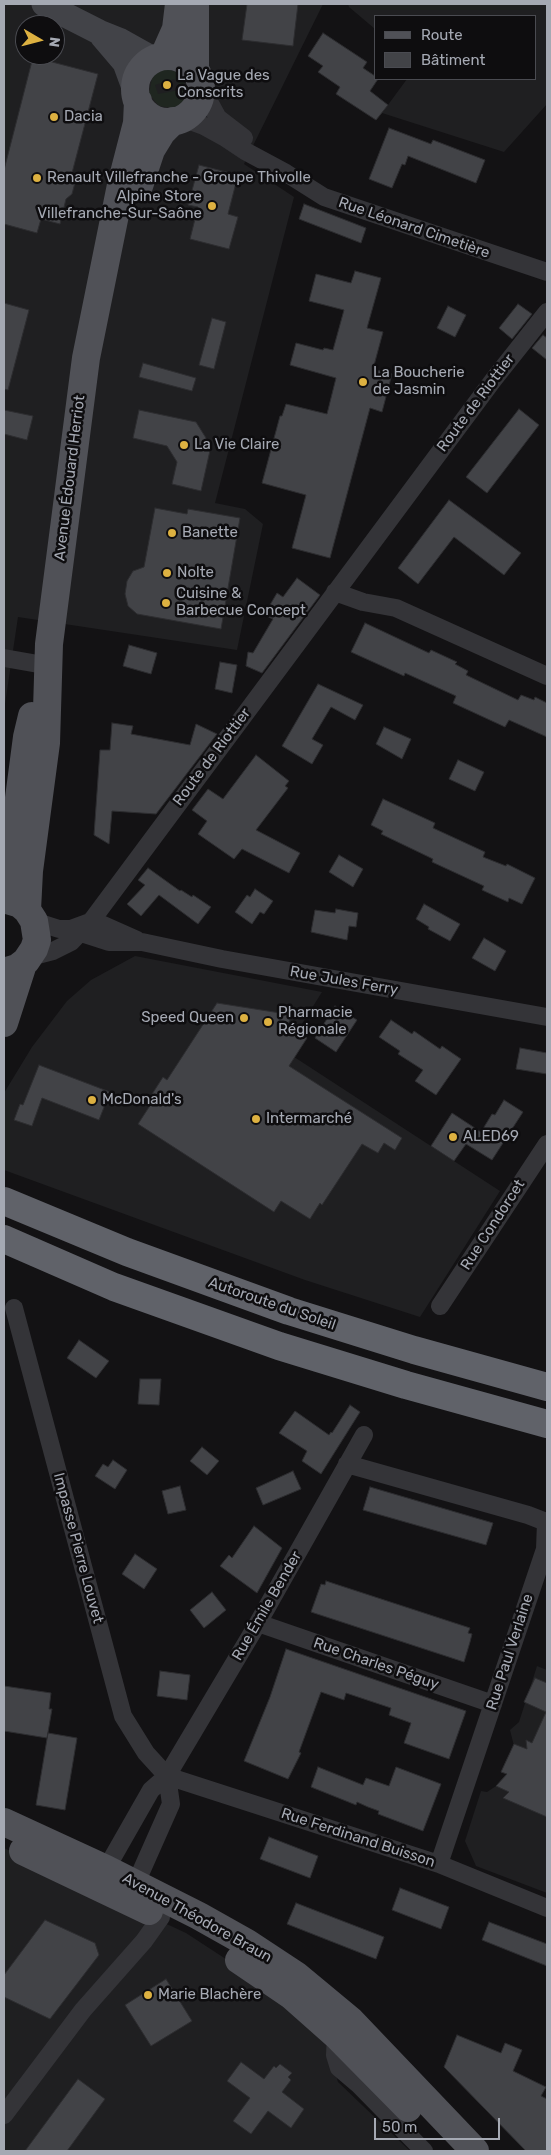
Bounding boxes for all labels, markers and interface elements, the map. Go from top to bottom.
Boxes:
north arrow [15,15,65,65]
legend [374,15,536,80]
text: Route [421,26,463,44]
text: N [45,36,63,48]
text: Bâtiment [421,51,485,69]
place label: La Vague des Conscrits [177,67,270,102]
marker: La Vague des Conscrits [161,79,173,91]
place label: Dacia [64,108,103,126]
marker: Dacia [48,111,60,123]
place label: Renault Villefranche - Groupe Thivolle [47,169,311,187]
marker: Renault Villefranche - Groupe Thivolle [31,172,43,184]
place label: Alpine Store Villefranche-Sur-Saône [37,188,202,223]
street label: Rue Léonard Cimetière [336,194,492,262]
marker: Alpine Store Villefranche-Sur-Saône [206,200,218,212]
street label: Route de Riottier [433,351,519,455]
place label: La Boucherie de Jasmin [373,364,465,399]
marker: La Boucherie de Jasmin [357,376,369,388]
street label: Avenue Édouard Herriot [51,394,89,562]
place label: La Vie Claire [194,436,279,454]
marker: La Vie Claire [178,439,190,451]
place label: Banette [182,524,238,542]
marker: Banette [166,527,178,539]
place label: Nolte [177,564,214,582]
marker: Nolte [161,567,173,579]
place label: Cuisine & Barbecue Concept [176,585,306,620]
marker: Cuisine & Barbecue Concept [160,597,172,609]
street label: Route de Riottier [169,705,255,809]
street label: Rue Jules Ferry [289,963,399,999]
place label: Pharmacie Régionale [278,1004,353,1039]
place label: Speed Queen [141,1009,234,1027]
marker: Speed Queen [238,1012,250,1024]
marker: Pharmacie Régionale [262,1016,274,1028]
place label: McDonald's [102,1091,182,1109]
marker: McDonald's [86,1094,98,1106]
place label: Intermarché [266,1110,352,1128]
marker: Intermarché [250,1113,262,1125]
place label: ALED69 [463,1128,519,1146]
marker: ALED69 [447,1131,459,1143]
street label: Rue Condorcet [457,1176,529,1274]
street label: Autoroute du Soleil [206,1274,338,1334]
street label: Impasse Pierre Louvet [49,1471,107,1625]
street label: Rue Émile Bender [228,1548,306,1664]
street label: Rue Paul Verlaine [483,1592,537,1712]
street label: Rue Charles Péguy [311,1634,441,1694]
street label: Rue Ferdinand Buisson [279,1805,437,1871]
street label: Avenue Théodore Braun [119,1869,275,1967]
place label: Marie Blachère [158,1986,261,2004]
marker: Marie Blachère [142,1989,154,2001]
scale bar [376,2108,502,2140]
text: 50 m [382,2118,417,2136]

